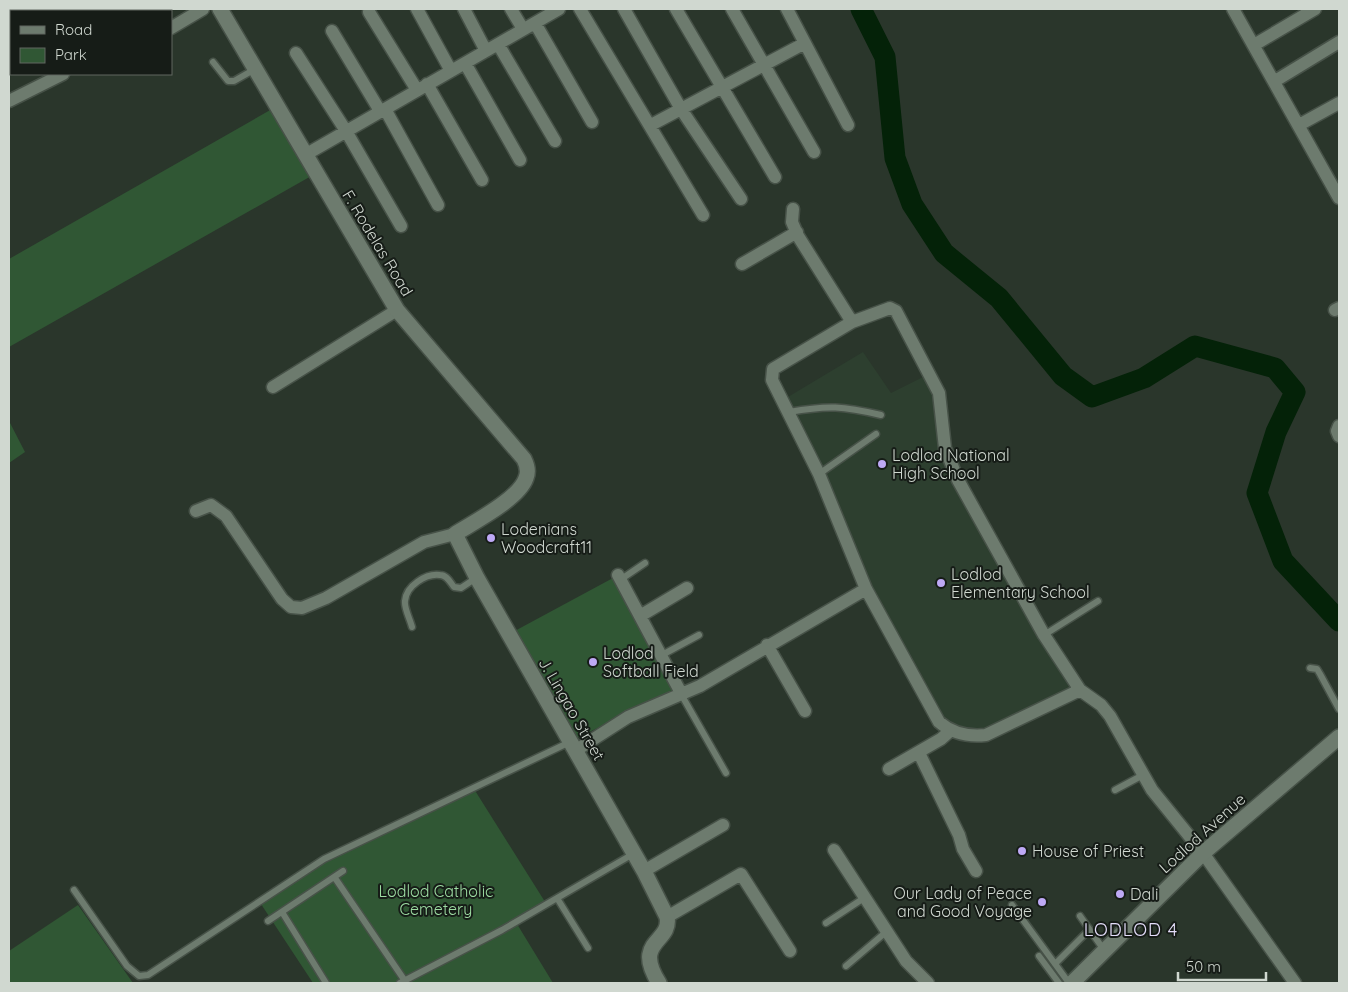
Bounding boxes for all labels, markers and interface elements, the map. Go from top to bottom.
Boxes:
legend [10,10,172,75]
text: Road [55,20,92,39]
text: Park [55,45,87,64]
street label: F. Rodelas Road [338,186,418,300]
place label: Lodlod National High School [892,445,1010,483]
marker: Lodlod National High School [876,458,888,470]
place label: Lodenians Woodcraft11 [501,519,592,557]
marker: Lodenians Woodcraft11 [485,532,497,544]
place label: Lodlod Elementary School [951,564,1090,602]
marker: Lodlod Elementary School [935,577,947,589]
place label: Lodlod Softball Field [603,643,699,681]
street label: J. Lingao Street [535,654,609,764]
marker: Lodlod Softball Field [587,656,599,668]
street label: Lodlod Avenue [1154,789,1250,877]
place label: House of Priest [1032,841,1144,861]
marker: House of Priest [1016,845,1028,857]
park label: Lodlod Catholic Cemetery [379,881,493,919]
place label: Our Lady of Peace and Good Voyage [893,883,1032,921]
place label: Dali [1130,884,1158,904]
marker: Dali [1114,888,1126,900]
marker: Our Lady of Peace and Good Voyage [1036,896,1048,908]
district label: LODLOD 4 [1084,918,1178,941]
scale bar [1178,950,1266,982]
text: 50 m [1186,957,1221,976]

